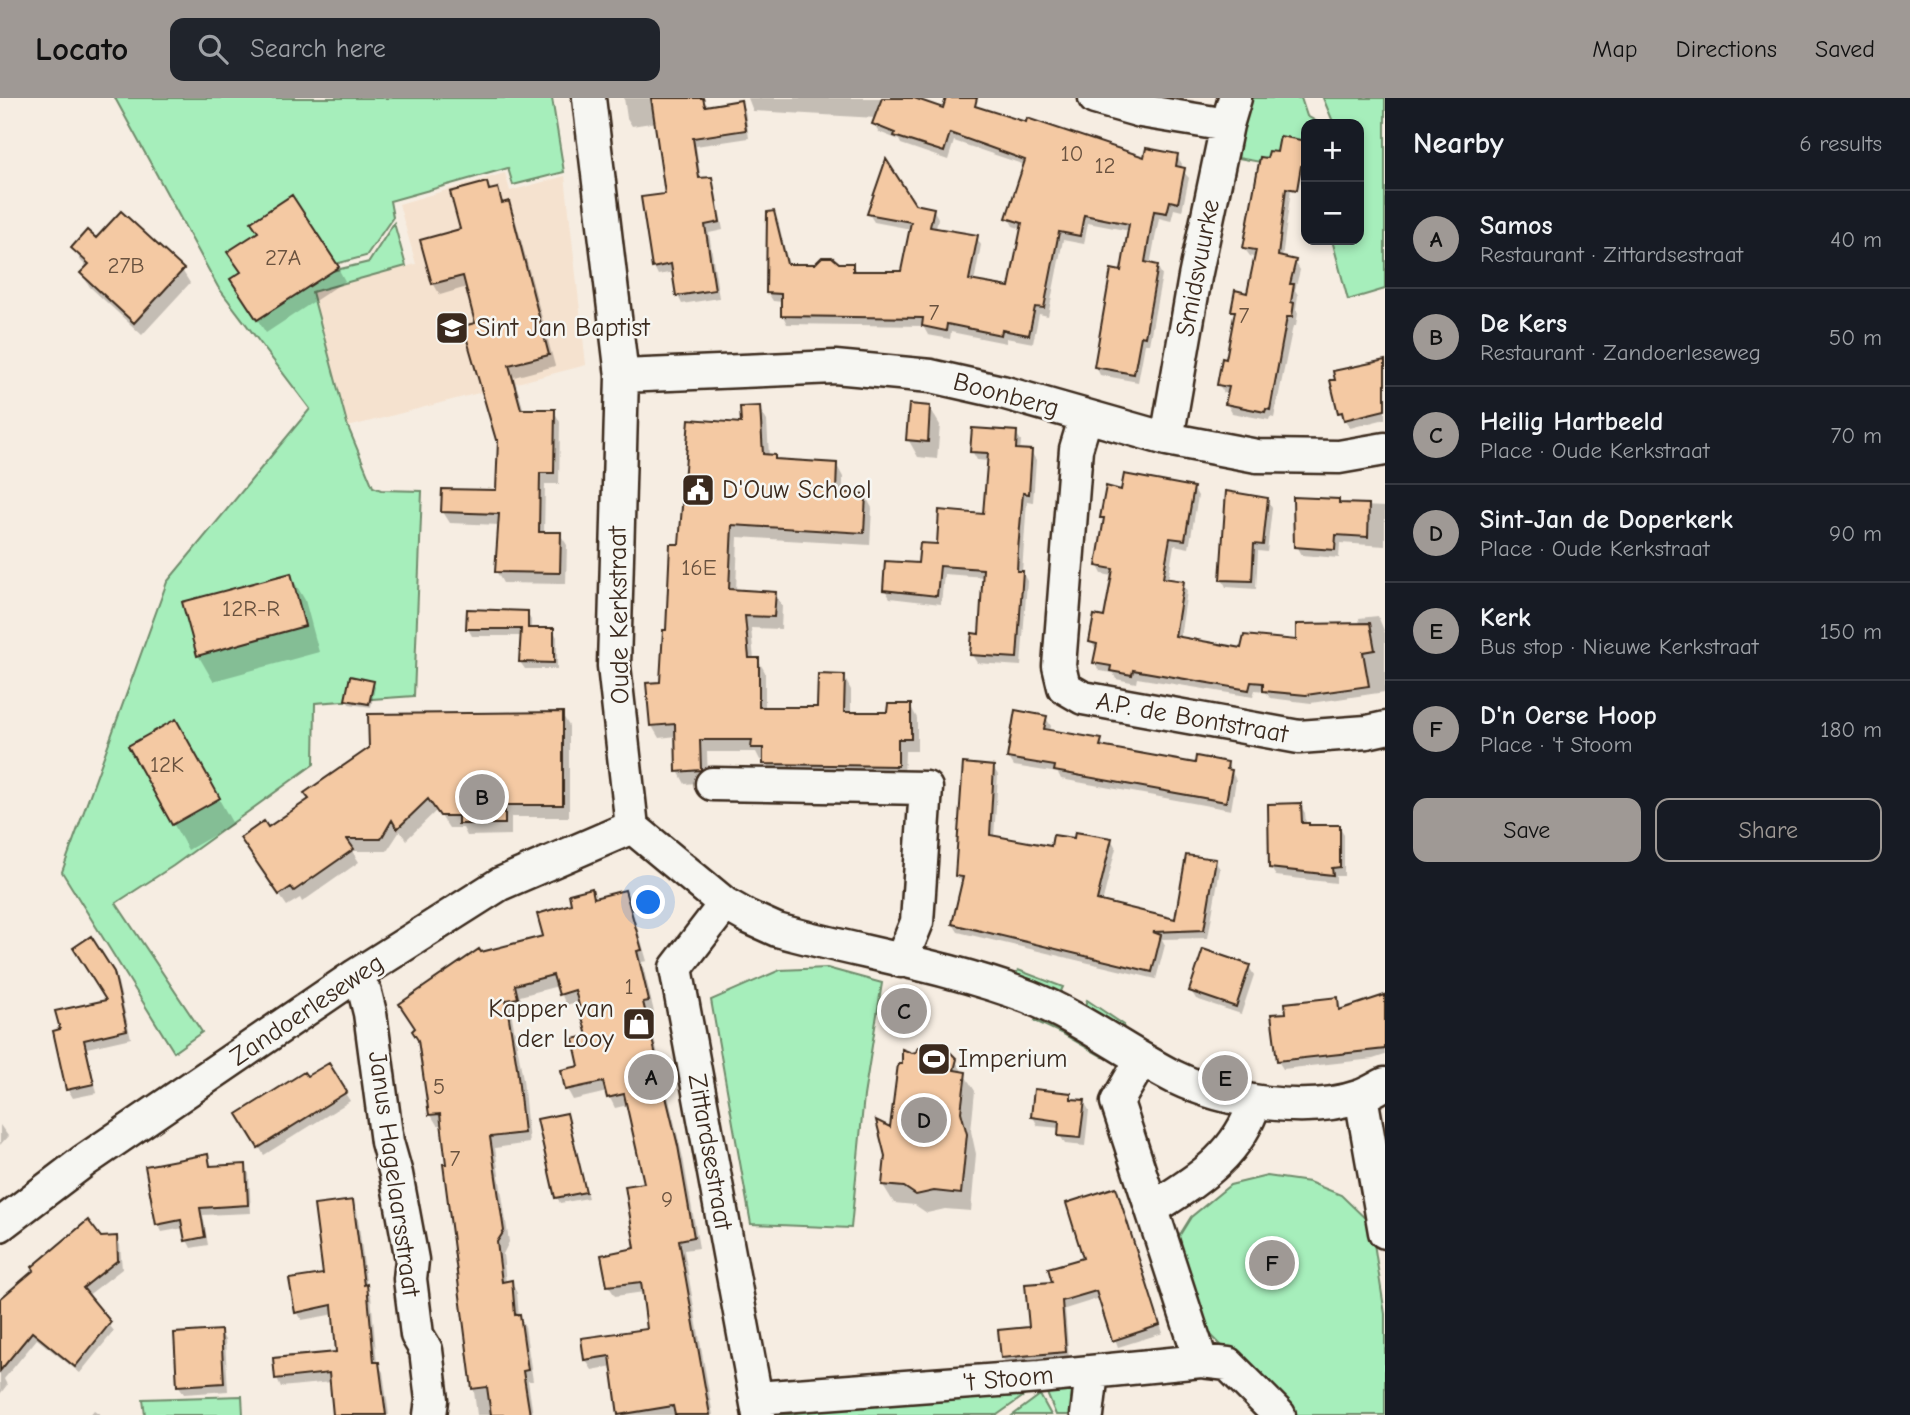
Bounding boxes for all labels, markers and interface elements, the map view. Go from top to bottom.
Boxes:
search box [170,18,660,81]
text: Locato [35,30,128,68]
icon: search [194,30,232,68]
text: Search here [250,34,386,64]
text: Map [1592,35,1638,63]
text: Directions [1676,35,1777,63]
text: Saved [1815,35,1875,63]
map controls [1301,119,1364,245]
button: + [1301,119,1364,182]
text: Nearby [1413,126,1504,161]
text: 6 results [1799,130,1882,157]
house number: 10 [1060,140,1084,167]
house number: 12 [1094,152,1116,179]
button: − [1301,182,1364,245]
street label: Smidsvuurke [1170,197,1226,339]
text: Samos [1480,211,1553,241]
text: A [1430,226,1442,253]
text: 40 m [1830,226,1882,253]
text: Restaurant · Zittardsestraat [1480,241,1743,268]
house number: 27A [265,244,301,271]
house number: 27B [107,252,145,279]
house number: 7 [929,299,940,326]
house number: 7 [1239,302,1250,329]
school or university icon: Sint Jan Baptist [433,309,471,347]
text: De Kers [1480,309,1567,339]
place label: Sint Jan Baptist [476,313,651,343]
text: B [1429,324,1443,351]
text: 50 m [1829,324,1882,351]
text: Restaurant · Zandoerleseweg [1480,339,1761,366]
street label: Boonberg [950,367,1062,423]
text: Heilig Hartbeeld [1480,407,1663,437]
text: C [1429,422,1443,449]
text: 70 m [1830,422,1882,449]
text: Place · Oude Kerkstraat [1480,437,1710,464]
public building icon: D'Ouw School [679,471,717,509]
place label: D'Ouw School [722,475,872,505]
text: Sint-Jan de Doperkerk [1480,505,1733,535]
text: D [1429,520,1443,547]
text: 90 m [1829,520,1882,547]
street label: Oude Kerkstraat [602,524,636,704]
text: Place · Oude Kerkstraat [1480,535,1710,562]
house number: 16E [681,554,717,581]
house number: 12R-R [222,595,280,622]
text: Kerk [1480,603,1531,633]
text: E [1429,618,1443,645]
text: 150 m [1820,618,1882,645]
text: Bus stop · Nieuwe Kerkstraat [1480,633,1759,660]
street label: A.P. de Bontstraat [1094,686,1292,750]
text: D'n Oerse Hoop [1480,701,1657,731]
text: F [1429,716,1443,743]
text: 180 m [1820,716,1882,743]
text: Place · 't Stoom [1480,731,1633,758]
house number: 12K [150,751,184,778]
pin: B [459,771,505,823]
button: Save [1413,798,1641,862]
button: Share [1655,798,1882,862]
your location [631,885,665,919]
street label: Zandoerleseweg [225,948,389,1072]
house number: 1 [624,973,634,1000]
pin: C [881,985,927,1037]
place label: Kapper van der Looy [488,994,614,1054]
shop icon: Kapper van der Looy [620,1005,658,1043]
sports icon: Imperium [915,1040,953,1078]
place label: Imperium [958,1044,1068,1074]
street label: Janus Hagelaarsstraat [362,1049,426,1300]
pin: A [628,1051,674,1103]
pin: E [1202,1052,1248,1104]
street label: Zittardsestraat [682,1072,739,1234]
house number: 5 [433,1073,445,1100]
pin: D [901,1094,947,1146]
house number: 7 [450,1145,461,1172]
house number: 9 [661,1186,673,1213]
pin: F [1249,1237,1295,1289]
street label: 't Stoom [961,1360,1055,1398]

